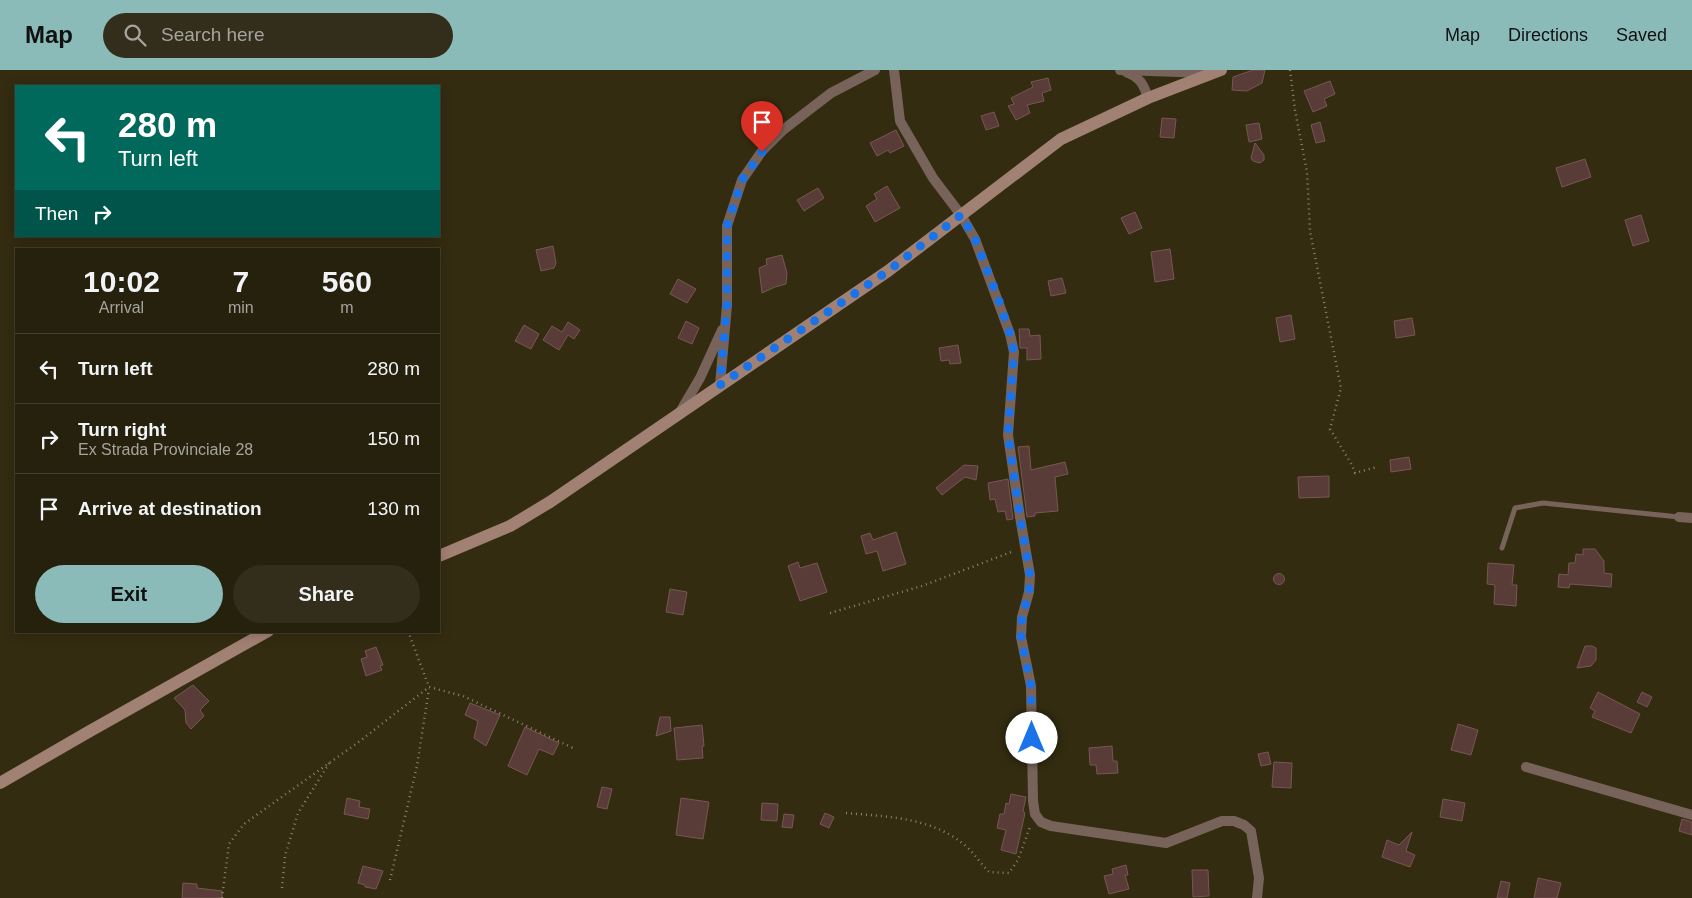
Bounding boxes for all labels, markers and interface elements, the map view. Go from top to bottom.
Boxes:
search box [103,13,453,58]
text: Map [25,21,73,48]
icon: search [121,21,149,49]
text: Search here [161,24,265,45]
text: Map [1445,25,1480,45]
text: Directions [1508,25,1588,45]
text: Saved [1616,25,1667,45]
pin [741,101,783,152]
icon: left [35,105,100,170]
text: 280 m [118,105,217,144]
icon: arrive [748,108,776,136]
text: Turn left [118,146,198,171]
icon: right [88,200,116,228]
text: Then [35,203,78,224]
text: 10:02 [83,265,160,298]
text: 7 [232,265,249,298]
text: 560 [322,265,372,298]
text: Arrival [99,299,144,316]
text: min [228,299,254,316]
text: m [340,299,353,316]
icon: left [35,355,63,383]
text: Turn left [78,358,153,379]
text: 280 m [367,358,420,379]
text: Turn right [78,419,166,440]
icon: right [35,425,63,453]
text: 150 m [367,428,420,449]
text: Ex Strada Provinciale 28 [78,441,253,458]
icon: arrive [35,495,63,523]
text: Arrive at destination [78,498,262,519]
text: 130 m [367,498,420,519]
button: Exit [35,565,223,623]
button: Share [233,565,420,623]
position arrow [1005,711,1057,763]

